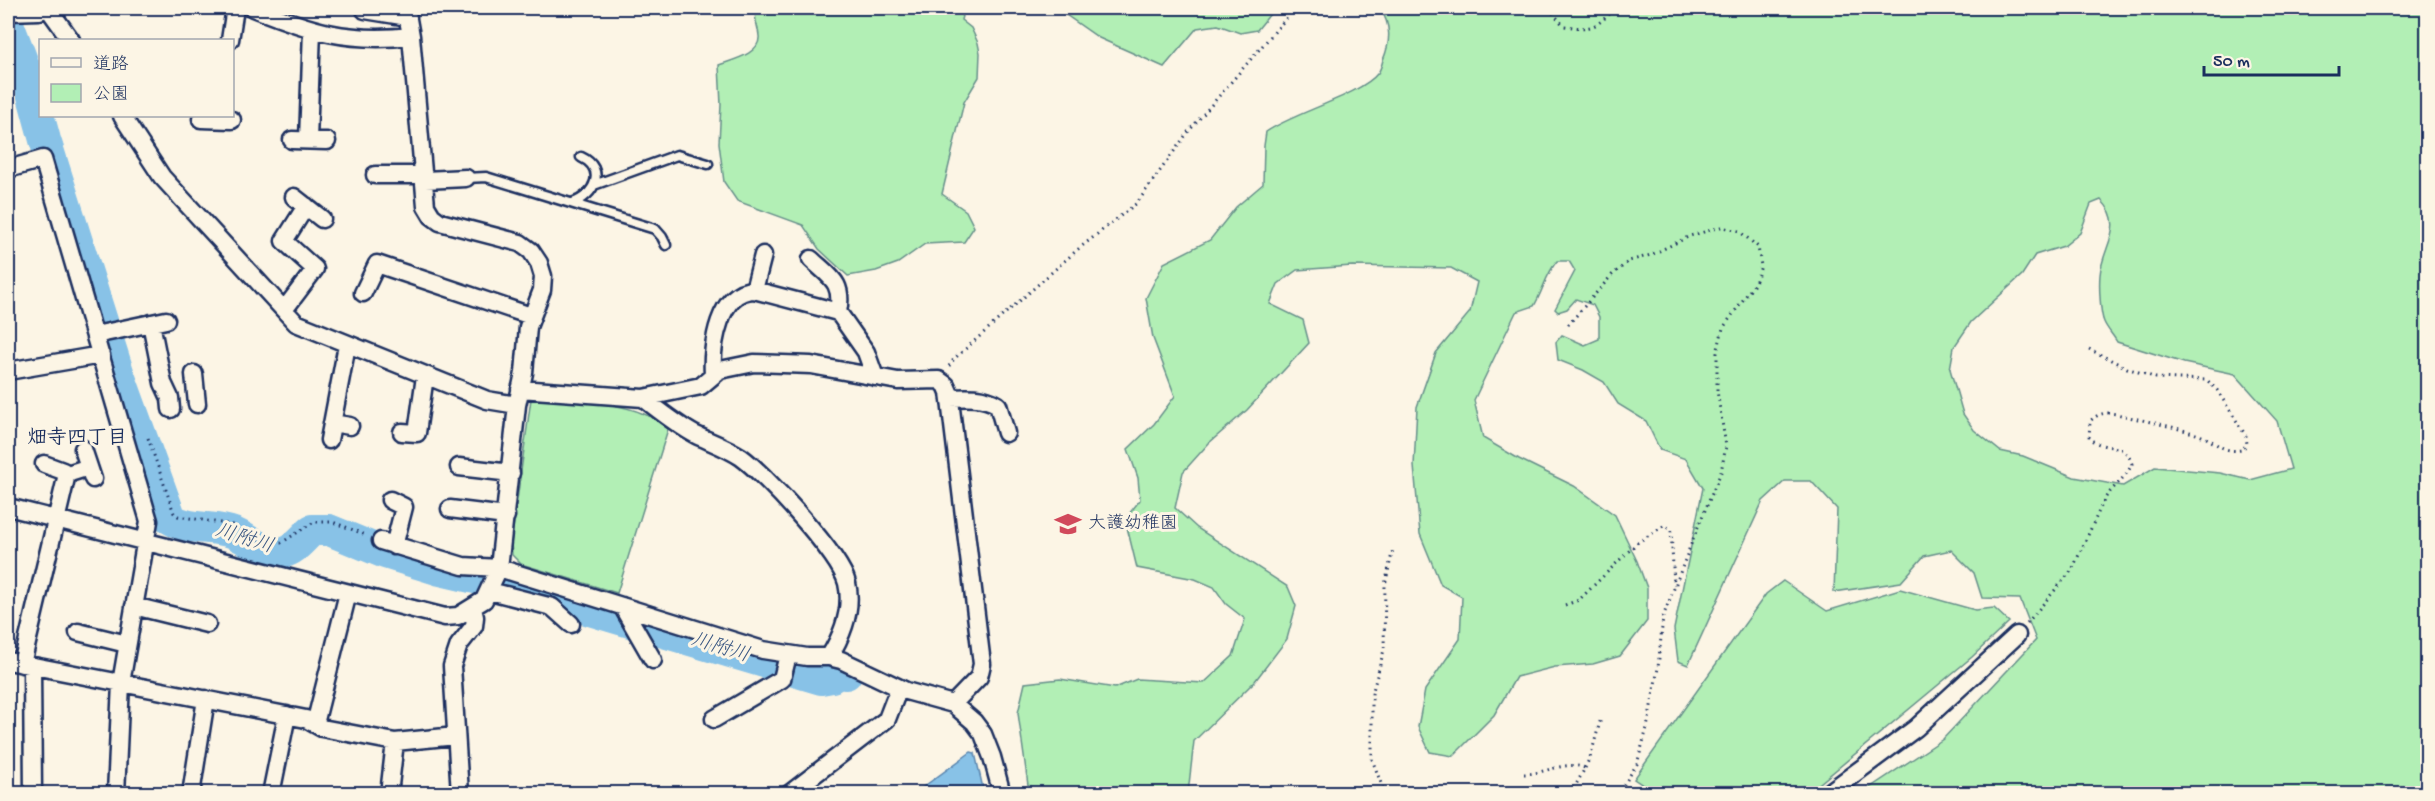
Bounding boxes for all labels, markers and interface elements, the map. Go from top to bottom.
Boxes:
legend [39,39,234,117]
scale bar [2204,39,2339,77]
text: 50 m [2213,52,2250,73]
text: 道路 [93,54,129,76]
text: 公園 [93,85,129,106]
district label: 畑寺四丁目 [27,426,127,451]
school or university icon: 大護幼稚園 [1053,509,1083,539]
place label: 大護幼稚園 [1088,513,1178,535]
water label: 川附川 [212,519,276,560]
water label: 川附川 [688,628,752,669]

